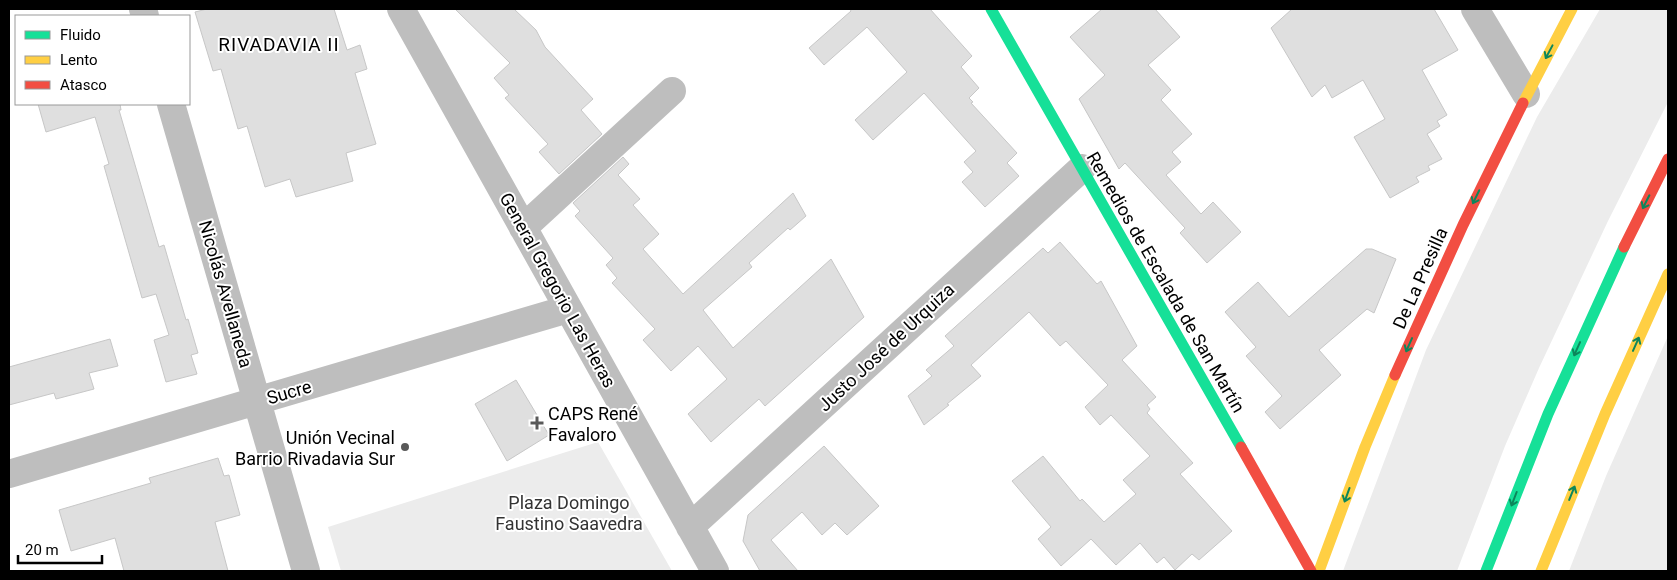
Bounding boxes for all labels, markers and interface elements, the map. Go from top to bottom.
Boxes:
legend [15,15,190,105]
text: Fluido [60,26,101,44]
district label: RIVADAVIA II [218,33,340,56]
one-way arrow [1544,44,1554,59]
text: Lento [60,51,98,69]
text: Atasco [60,76,107,94]
street label: Remedios de Escalada de San Martín [1083,148,1249,416]
street label: General Gregorio Las Heras [496,189,620,391]
one-way arrow [1471,189,1480,204]
one-way arrow [1641,195,1651,210]
street label: Nicolás Avellaneda [195,218,257,370]
street label: De La Presilla [1388,224,1452,332]
street label: Justo José de Urquiza [814,279,958,415]
one-way arrow [1403,337,1413,352]
one-way arrow [1632,337,1642,352]
one-way arrow [1572,342,1582,357]
street label: Sucre [264,376,314,408]
place label: CAPS René Favaloro [548,403,638,445]
marker: CAPS René Favaloro [530,416,544,430]
place label: Unión Vecinal Barrio Rivadavia Sur [235,427,395,469]
marker: Unión Vecinal Barrio Rivadavia Sur [399,441,411,453]
one-way arrow [1568,486,1577,501]
one-way arrow [1342,487,1352,502]
one-way arrow [1509,491,1518,506]
park label: Plaza Domingo Faustino Saavedra [495,492,643,534]
scale bar [18,532,101,564]
text: 20 m [25,541,59,559]

